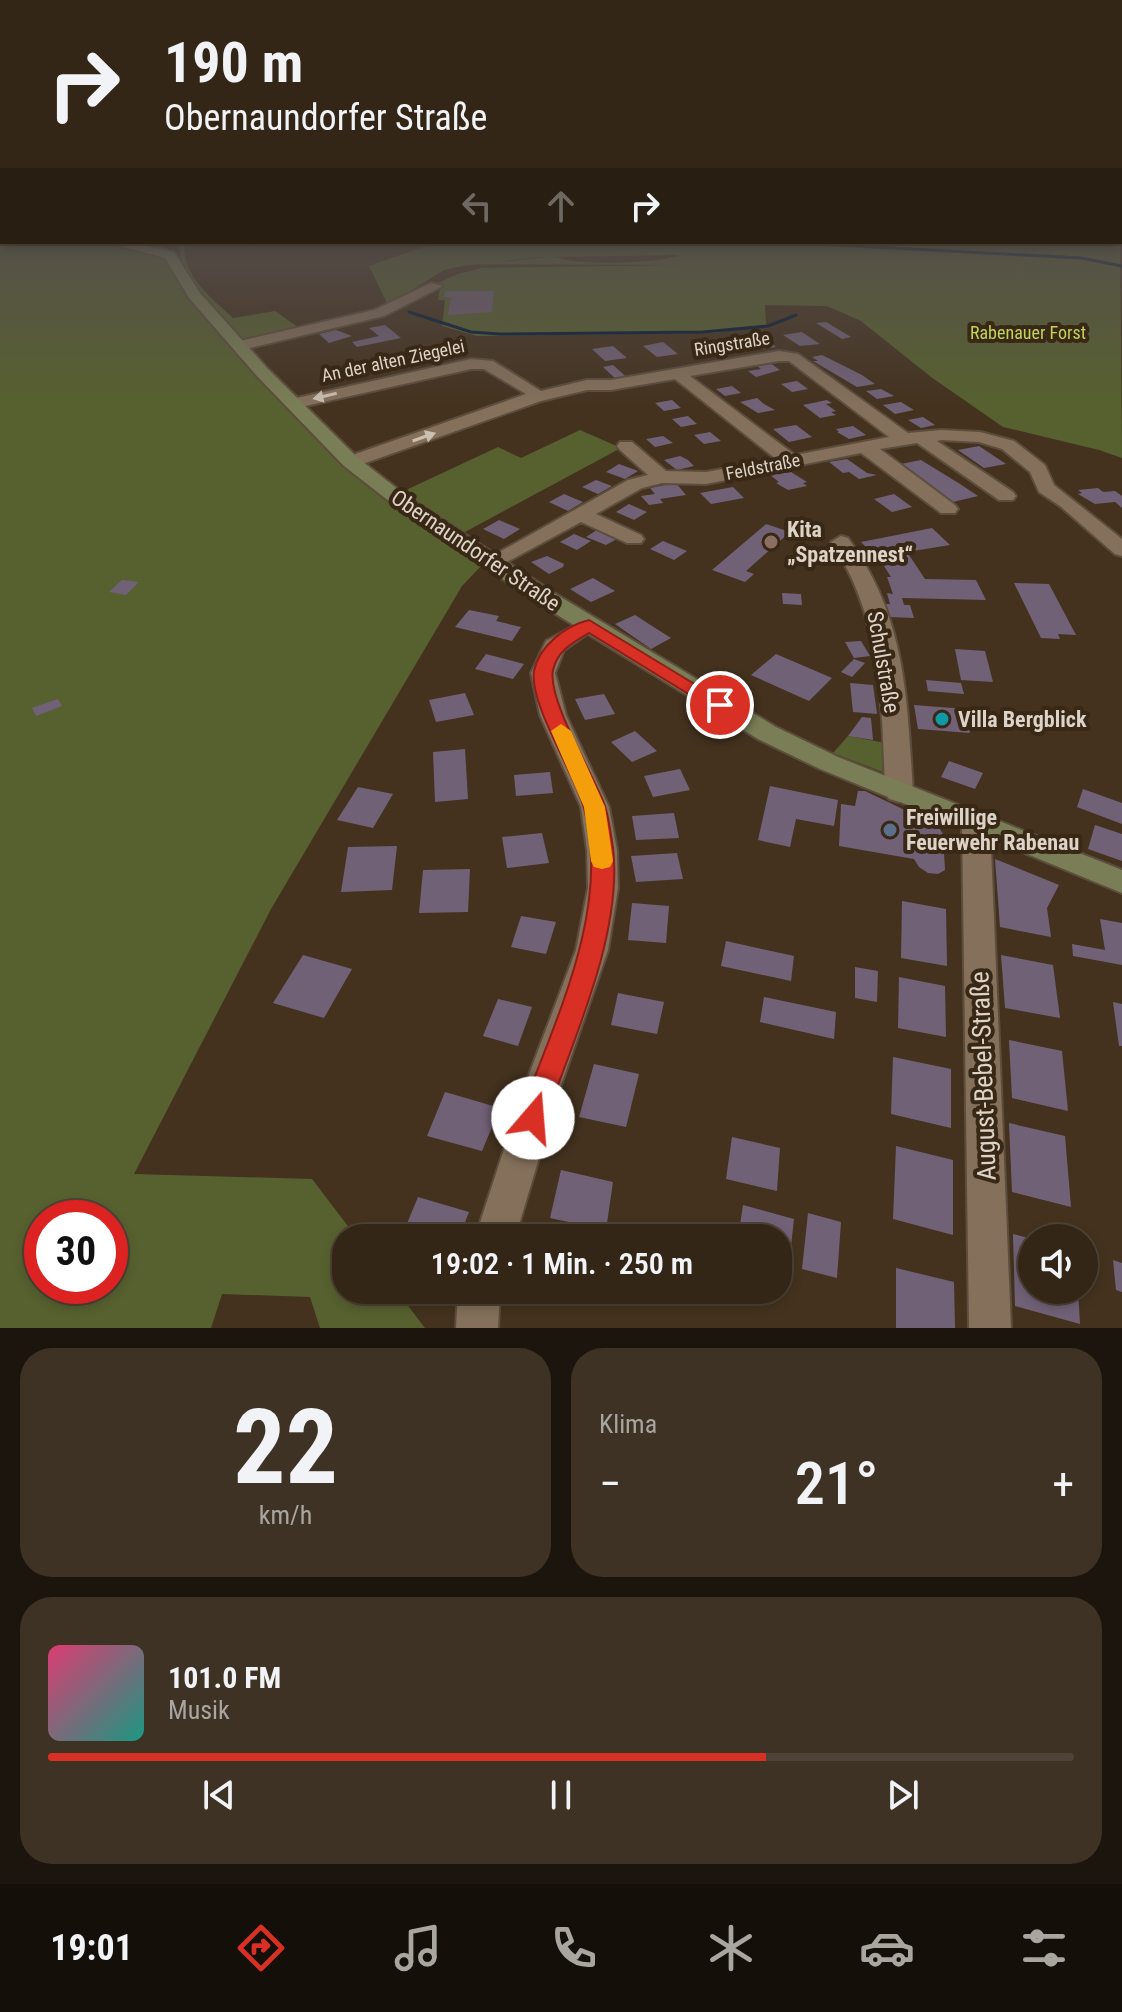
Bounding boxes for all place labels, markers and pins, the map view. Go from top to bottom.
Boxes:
place label: Kita „Spatzennest“ [787,517,913,567]
marker: Kita „Spatzennest“ [762,533,780,551]
pin [686,671,754,739]
place label: Villa Bergblick [958,707,1087,732]
marker: Villa Bergblick [933,710,951,728]
place label: Freiwillige Feuerwehr Rabenau [906,805,1079,855]
marker: Freiwillige Feuerwehr Rabenau [881,821,899,839]

